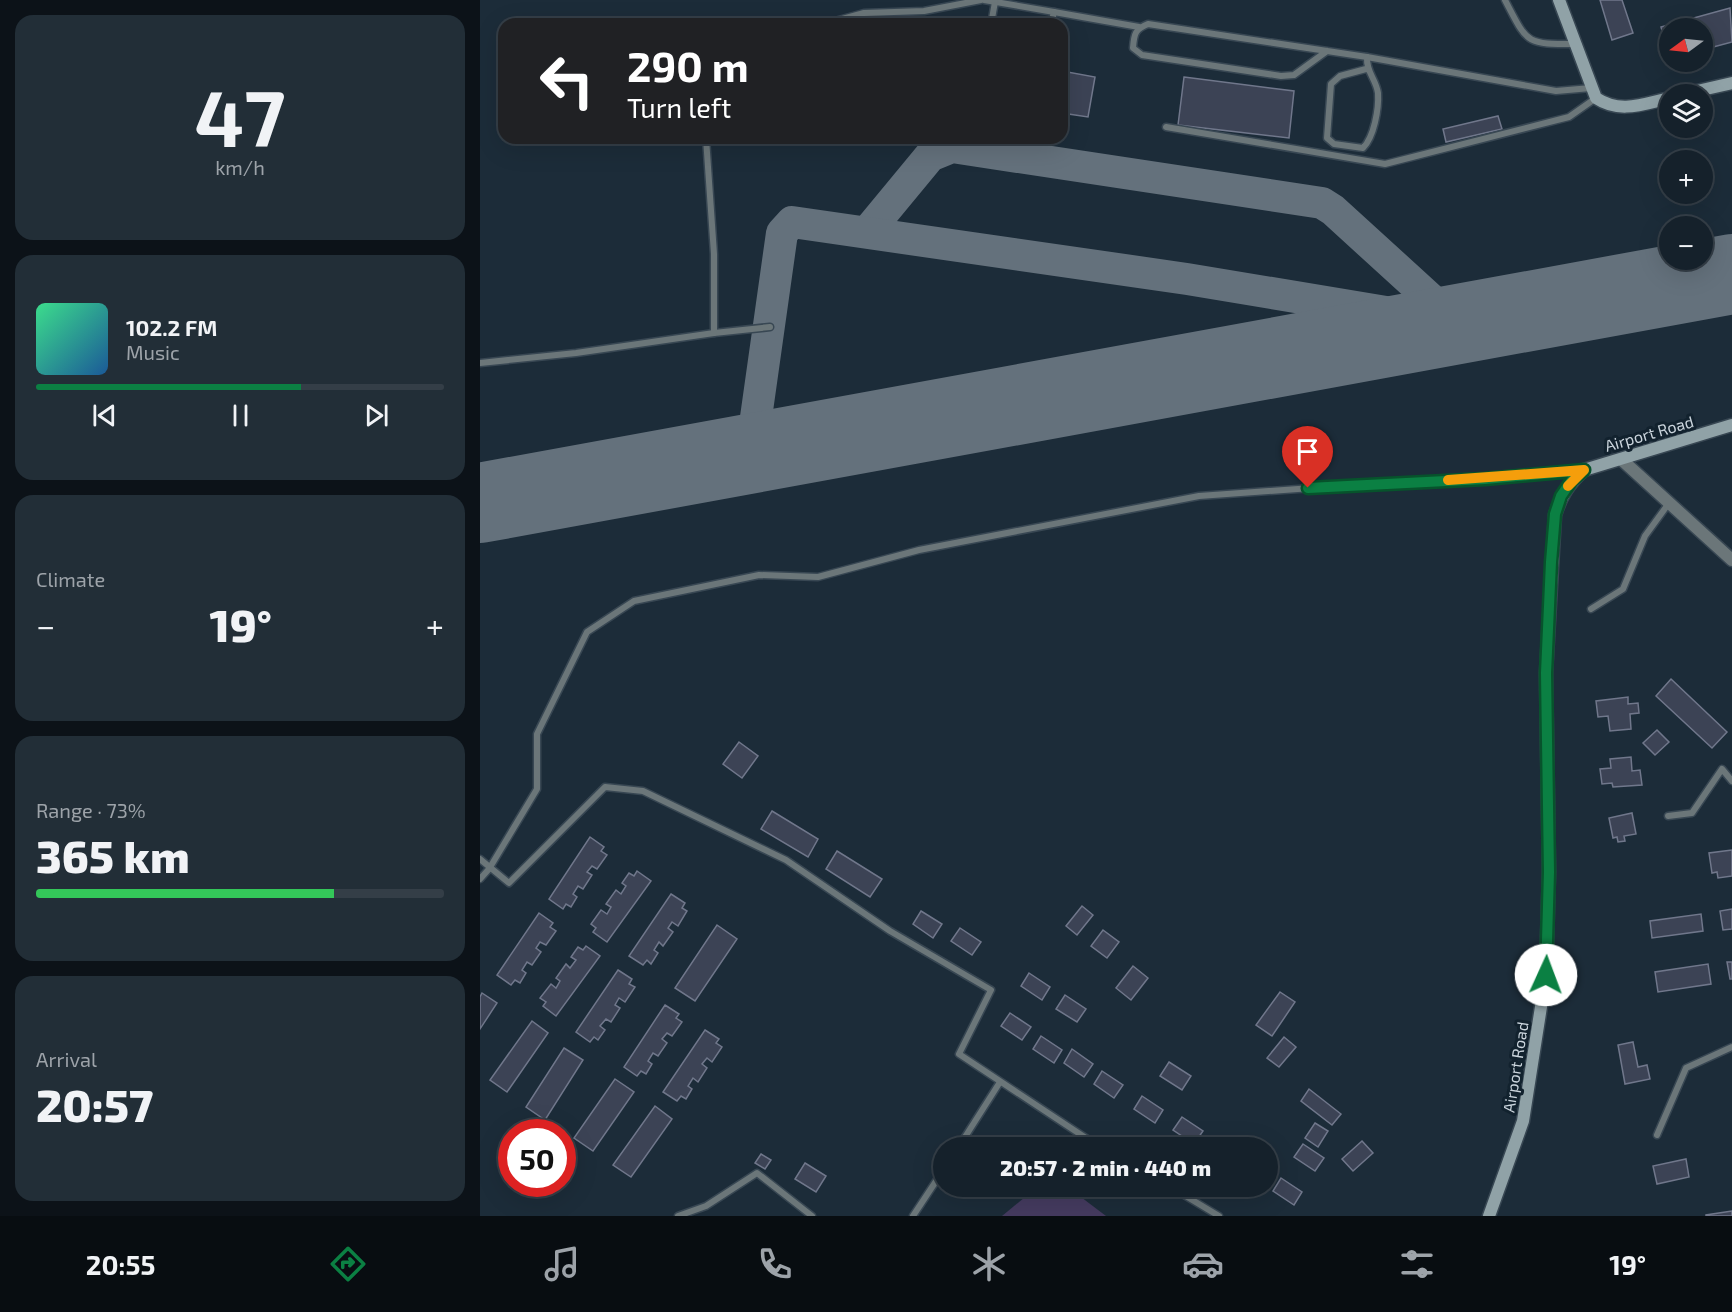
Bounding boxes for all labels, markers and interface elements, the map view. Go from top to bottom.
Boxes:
north arrow [1659,18,1713,72]
map controls [1659,18,1713,270]
text: 290 m [627,40,749,90]
icon: left [528,42,606,120]
text: 47 [195,69,285,163]
button: layers [1659,84,1713,138]
text: Turn left [627,91,731,123]
button: + [1659,150,1713,204]
text: km/h [215,155,265,179]
button: − [1659,216,1713,270]
text: 102.2 FM [126,314,217,340]
text: Music [126,340,180,364]
icon: previous [88,399,121,432]
icon: pause [224,399,257,432]
icon: next [360,399,393,432]
street label: Airport Road [1602,411,1696,455]
pin [1282,426,1333,488]
icon: arrive [1291,435,1324,468]
text: Climate [36,567,105,591]
text: 19° [209,597,272,651]
text: − [36,605,55,645]
text: + [426,605,444,645]
text: Range · 73% [36,798,146,822]
text: 365 km [36,828,190,882]
position arrow [1514,943,1578,1007]
street label: Airport Road [1498,1020,1532,1114]
text: Arrival [36,1047,97,1071]
text: 20:57 [36,1077,153,1131]
speed limit sign: 50 [498,1119,576,1197]
text: 20:57 · 2 min · 440 m [1000,1154,1211,1180]
icon: directions [327,1243,369,1285]
icon: music [541,1243,583,1285]
icon: phone [754,1243,796,1285]
icon: climate [968,1243,1010,1285]
icon: car [1182,1243,1224,1285]
icon: filters [1396,1243,1438,1285]
text: 20:55 [86,1248,155,1280]
text: 19° [1609,1248,1646,1280]

